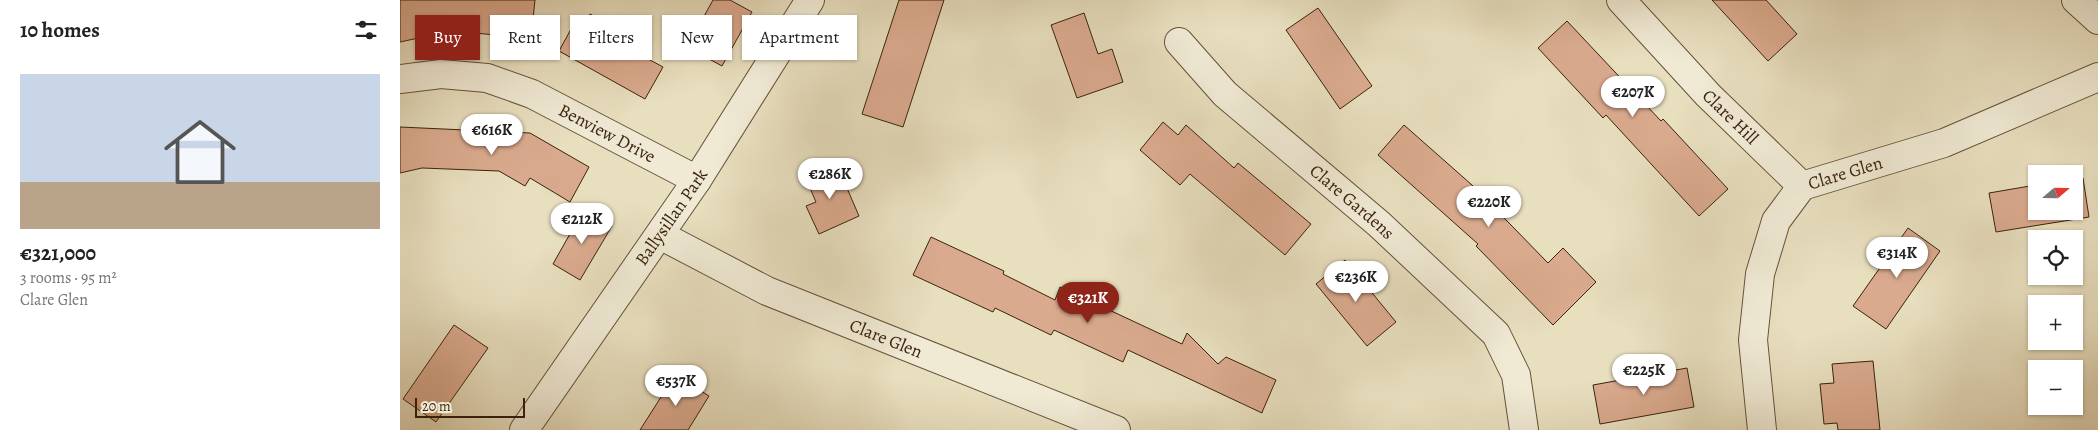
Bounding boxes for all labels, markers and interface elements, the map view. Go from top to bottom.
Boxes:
chip: Buy [415,15,480,60]
chip: Rent [490,15,560,60]
chip: Filters [570,15,652,60]
chip: New [662,15,732,60]
chip: Apartment [742,15,857,60]
text: 10 homes [20,16,100,44]
icon: filters [352,16,380,44]
pin: €207K [1598,76,1668,118]
text: €207K [1612,81,1654,103]
street label: Clare Hill [1697,84,1764,150]
street label: Benview Drive [555,98,660,168]
icon: home [155,107,245,197]
pin: €616K [457,114,527,156]
text: €616K [472,119,512,141]
street label: Clare Glen [1805,150,1886,195]
pin: €286K [795,158,865,200]
street label: Clare Gardens [1305,159,1400,245]
text: €286K [809,163,851,185]
street label: Ballysillan Park [629,164,713,270]
north arrow [2028,165,2082,220]
map controls [2028,165,2083,415]
pin: €220K [1454,186,1524,228]
text: €220K [1467,191,1511,213]
pin: €212K [547,202,617,245]
text: €212K [562,208,602,230]
button: locate [2028,230,2083,285]
pin: €314K [1862,236,1932,279]
text: €321,000 [20,239,96,267]
text: €314K [1877,242,1917,264]
pin: €236K [1321,260,1391,303]
text: €236K [1335,266,1377,288]
text: 3 rooms · 95 m² [20,267,117,289]
pin: €321K [1053,282,1123,324]
text: €321K [1068,287,1108,309]
text: Clare Glen [20,289,88,311]
button: + [2028,295,2083,350]
street label: Clare Glen [846,313,926,364]
pin: €225K [1609,354,1679,396]
text: €225K [1623,359,1665,381]
button: − [2028,360,2083,415]
pin: €537K [641,364,711,407]
text: €537K [656,370,696,392]
scale bar [415,395,525,418]
text: 20 m [422,397,451,416]

